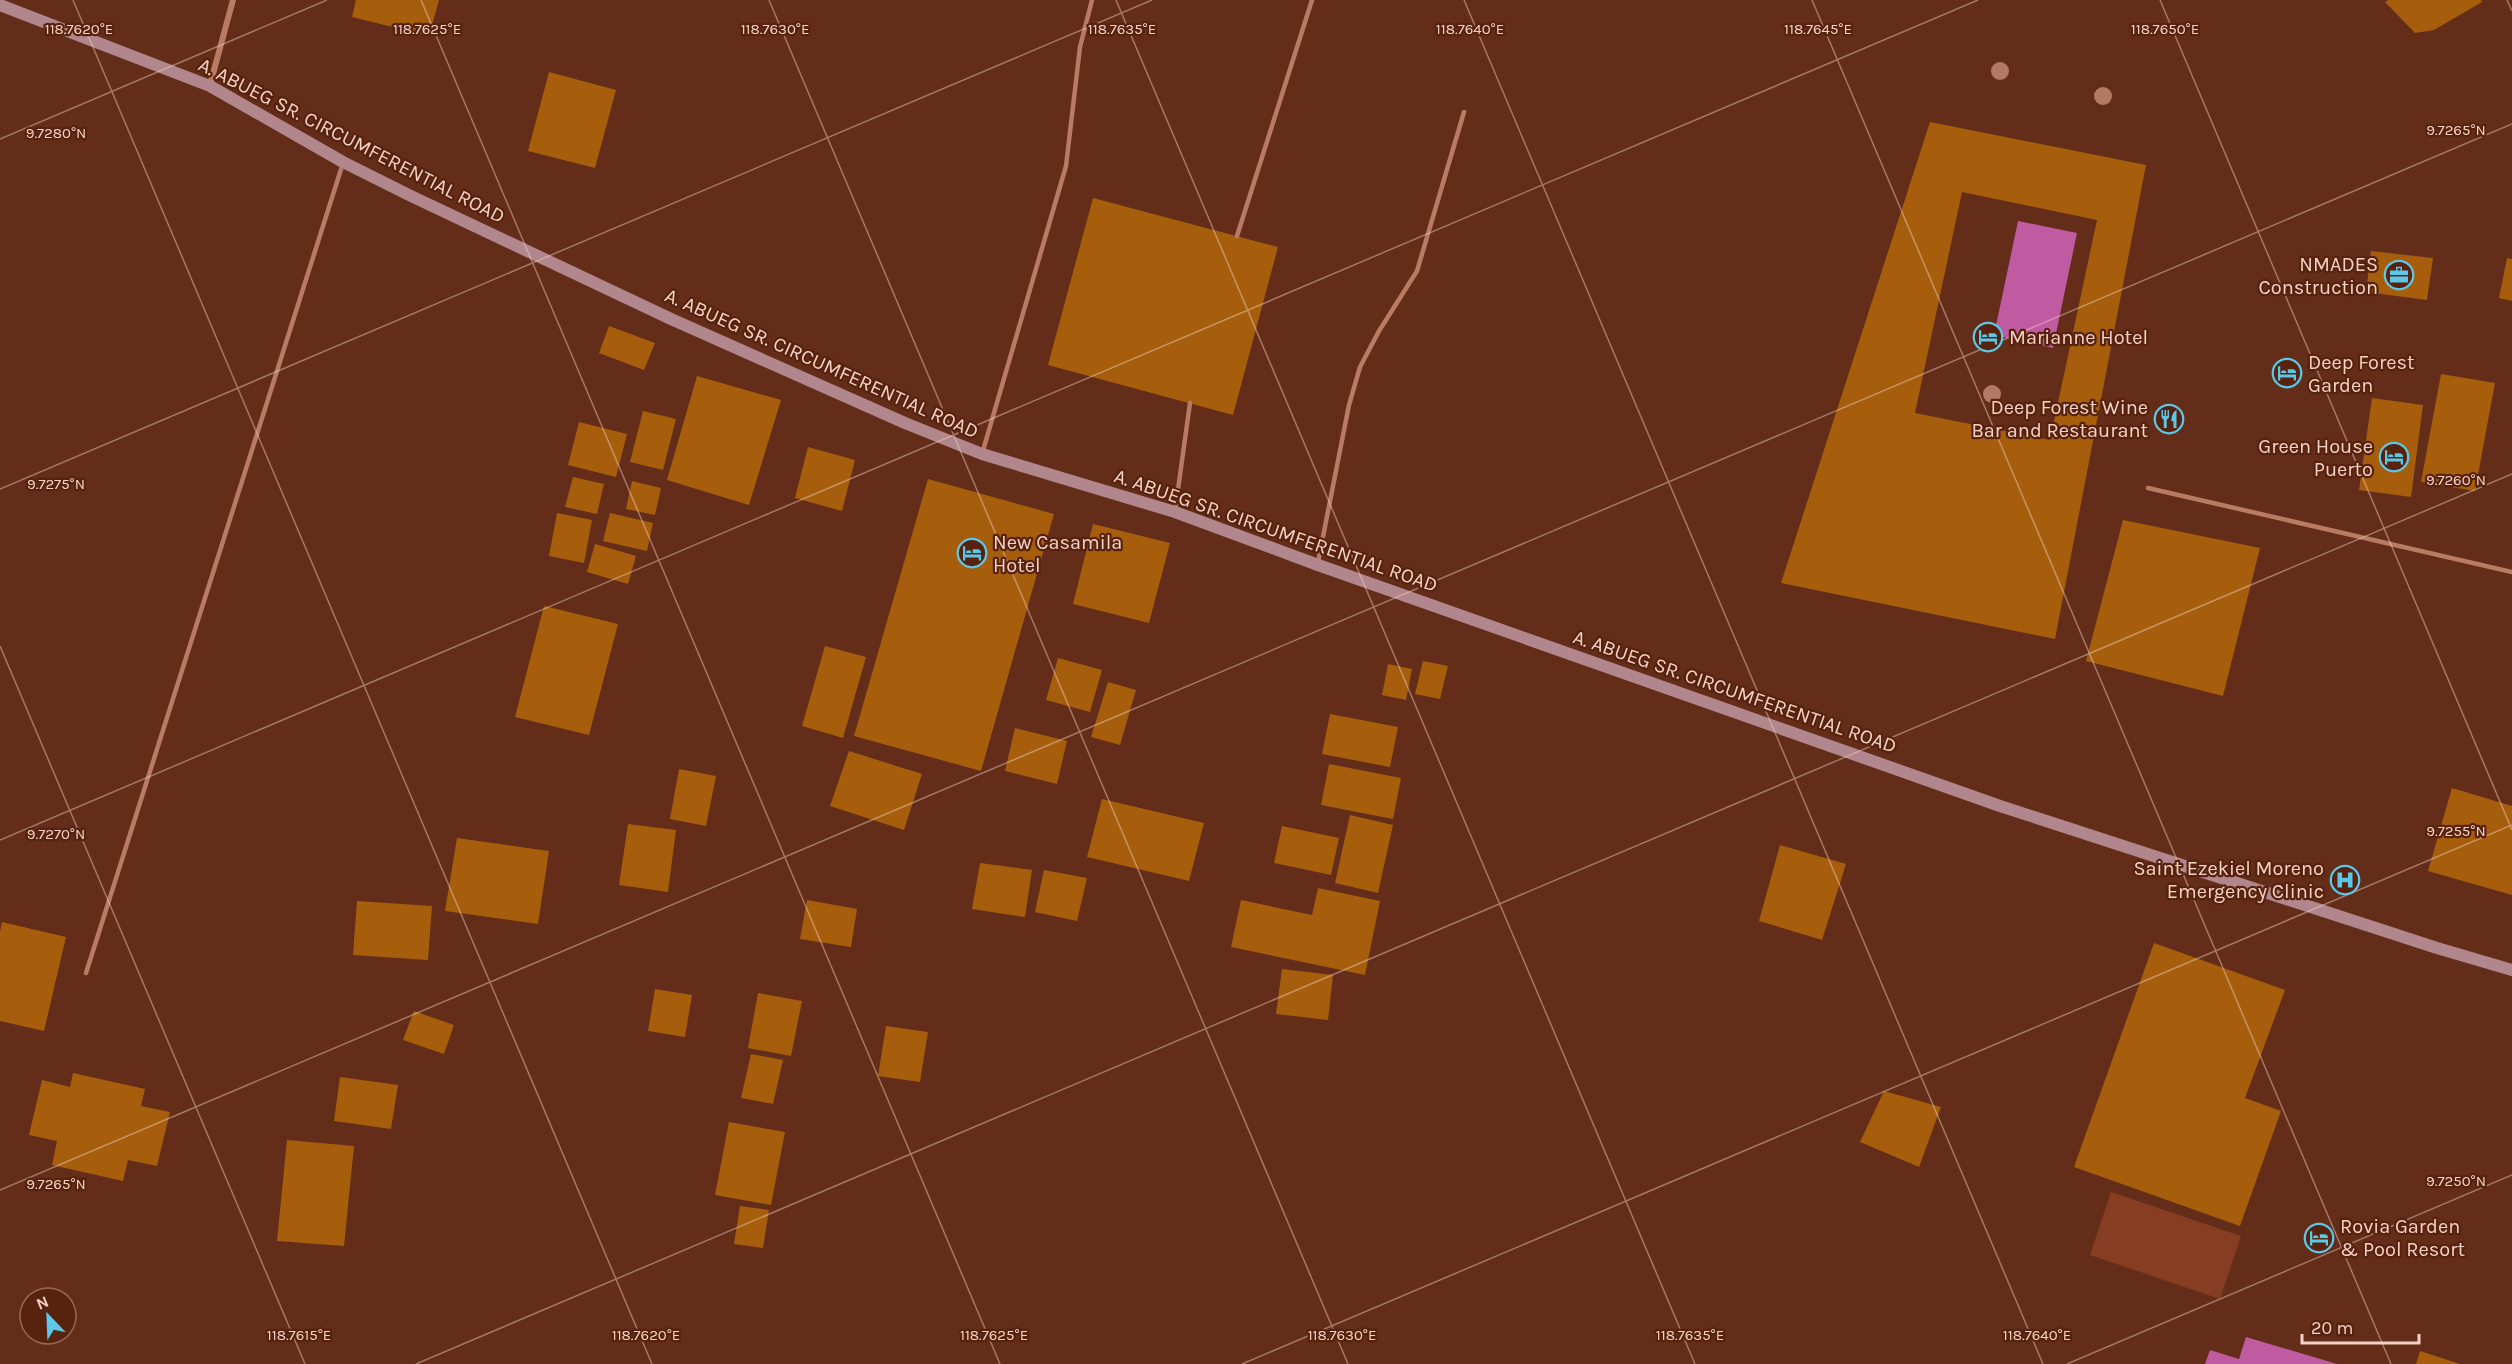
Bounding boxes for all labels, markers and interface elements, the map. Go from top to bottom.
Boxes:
text: 118.7620°E [45,20,113,38]
text: 118.7625°E [393,20,461,38]
text: 118.7630°E [741,20,809,38]
text: 118.7635°E [1088,20,1156,38]
text: 118.7640°E [1436,20,1504,38]
text: 118.7645°E [1784,20,1852,38]
text: 118.7650°E [2131,20,2199,38]
street label: A. ABUEG SR. CIRCUMFERENTIAL ROAD [195,53,509,228]
text: 9.7265°N [2426,121,2486,139]
text: 9.7280°N [26,124,86,142]
place label: NMADES Construction [2259,253,2378,299]
office icon: NMADES Construction [2383,259,2415,291]
street label: A. ABUEG SR. CIRCUMFERENTIAL ROAD [662,284,982,443]
hotel icon: Marianne Hotel [1972,321,2004,353]
place label: Marianne Hotel [2009,326,2148,349]
place label: Deep Forest Garden [2308,351,2415,397]
hotel icon: Deep Forest Garden [2271,357,2303,389]
place label: Deep Forest Wine Bar and Restaurant [1971,396,2148,442]
restaurant icon: Deep Forest Wine Bar and Restaurant [2153,403,2185,435]
place label: Green House Puerto [2258,435,2373,481]
hotel icon: Green House Puerto [2378,441,2410,473]
street label: A. ABUEG SR. CIRCUMFERENTIAL ROAD [1111,464,1441,597]
text: 9.7260°N [2426,471,2486,489]
text: 9.7275°N [27,475,85,493]
place label: New Casamila Hotel [993,531,1122,577]
hotel icon: New Casamila Hotel [956,537,988,569]
street label: A. ABUEG SR. CIRCUMFERENTIAL ROAD [1570,625,1900,758]
text: 9.7255°N [2426,822,2486,840]
text: 9.7270°N [27,825,85,843]
place label: Saint Ezekiel Moreno Emergency Clinic [2133,857,2324,903]
hospital icon: Saint Ezekiel Moreno Emergency Clinic [2329,864,2361,896]
text: 9.7250°N [2426,1172,2486,1190]
text: 9.7265°N [26,1175,86,1193]
place label: Rovia Garden & Pool Resort [2340,1215,2466,1261]
hotel icon: Rovia Garden & Pool Resort [2303,1222,2335,1254]
north arrow [18,1286,78,1346]
text: N [33,1292,51,1314]
scale bar [2302,1307,2419,1345]
text: 20 m [2311,1317,2353,1339]
text: 118.7615°E [267,1326,331,1344]
text: 118.7620°E [612,1326,680,1344]
text: 118.7625°E [960,1326,1028,1344]
text: 118.7630°E [1308,1326,1376,1344]
text: 118.7635°E [1656,1326,1724,1344]
text: 118.7640°E [2003,1326,2071,1344]

